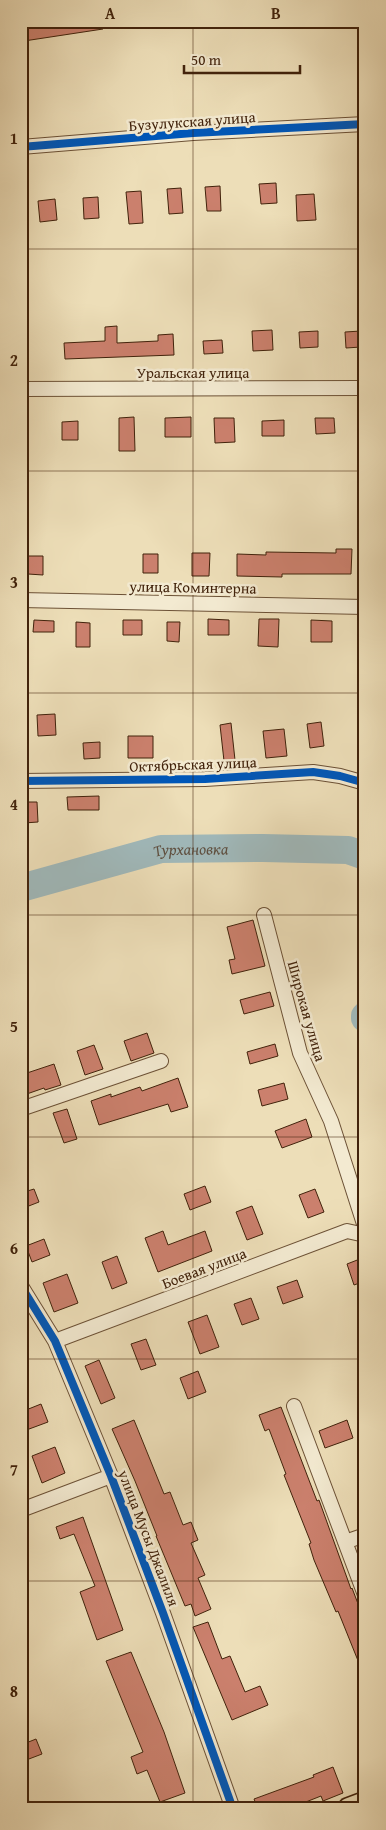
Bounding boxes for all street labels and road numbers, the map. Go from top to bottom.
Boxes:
street label: Бузулукская улица [128,106,257,136]
street label: Уральская улица [137,362,250,383]
street label: улица Коминтерна [128,575,258,599]
street label: Октябрьская улица [129,751,258,777]
street label: Широкая улица [283,958,332,1065]
street label: Боевая улица [159,1242,250,1294]
street label: улица Мусы Джалиля [113,1466,185,1610]

